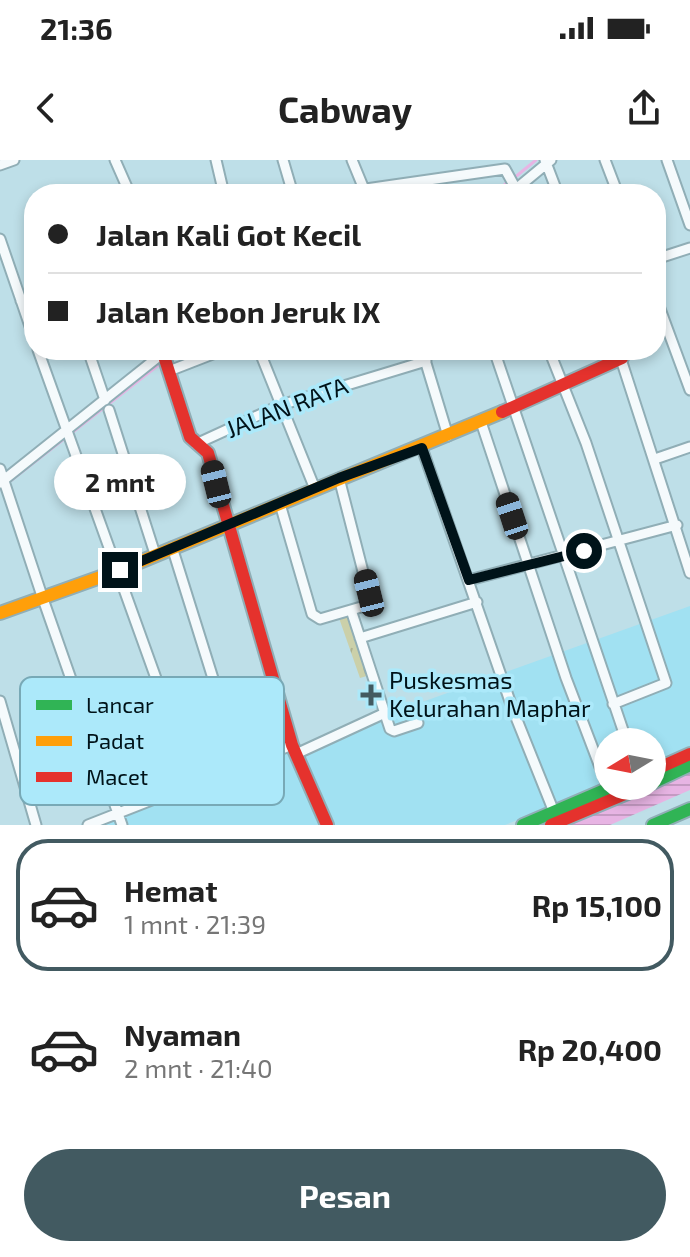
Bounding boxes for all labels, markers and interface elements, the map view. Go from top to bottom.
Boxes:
text: 21:36 [40,10,113,46]
icon: back [24,86,68,130]
icon: share [622,86,666,130]
text: Cabway [278,87,412,130]
text: Jalan Kali Got Kecil [96,216,361,252]
text: Jalan Kebon Jeruk IX [96,293,380,329]
street label: JALAN RATA [221,370,352,443]
callout: 2 mnt [54,454,186,510]
car [199,458,233,510]
text: 2 mnt [85,466,155,497]
car [493,489,531,543]
route start [566,533,602,569]
route end [102,552,138,588]
car [352,567,386,619]
place label: Puskesmas Kelurahan Maphar [389,665,591,722]
legend [20,677,284,805]
marker: Puskesmas Kelurahan Maphar [360,684,382,706]
text: Lancar [86,691,154,717]
text: Padat [86,727,144,753]
north arrow [594,728,666,800]
map controls [594,728,666,800]
text: Macet [86,763,148,789]
icon: car [28,869,100,941]
text: Hemat [124,872,217,908]
text: Rp 15,100 [532,887,662,923]
text: 1 mnt · 21:39 [124,908,266,939]
icon: car [28,1013,100,1085]
text: Nyaman [124,1016,241,1052]
text: Rp 20,400 [518,1031,662,1067]
text: 2 mnt · 21:40 [124,1052,273,1083]
button: Pesan [24,1149,666,1241]

